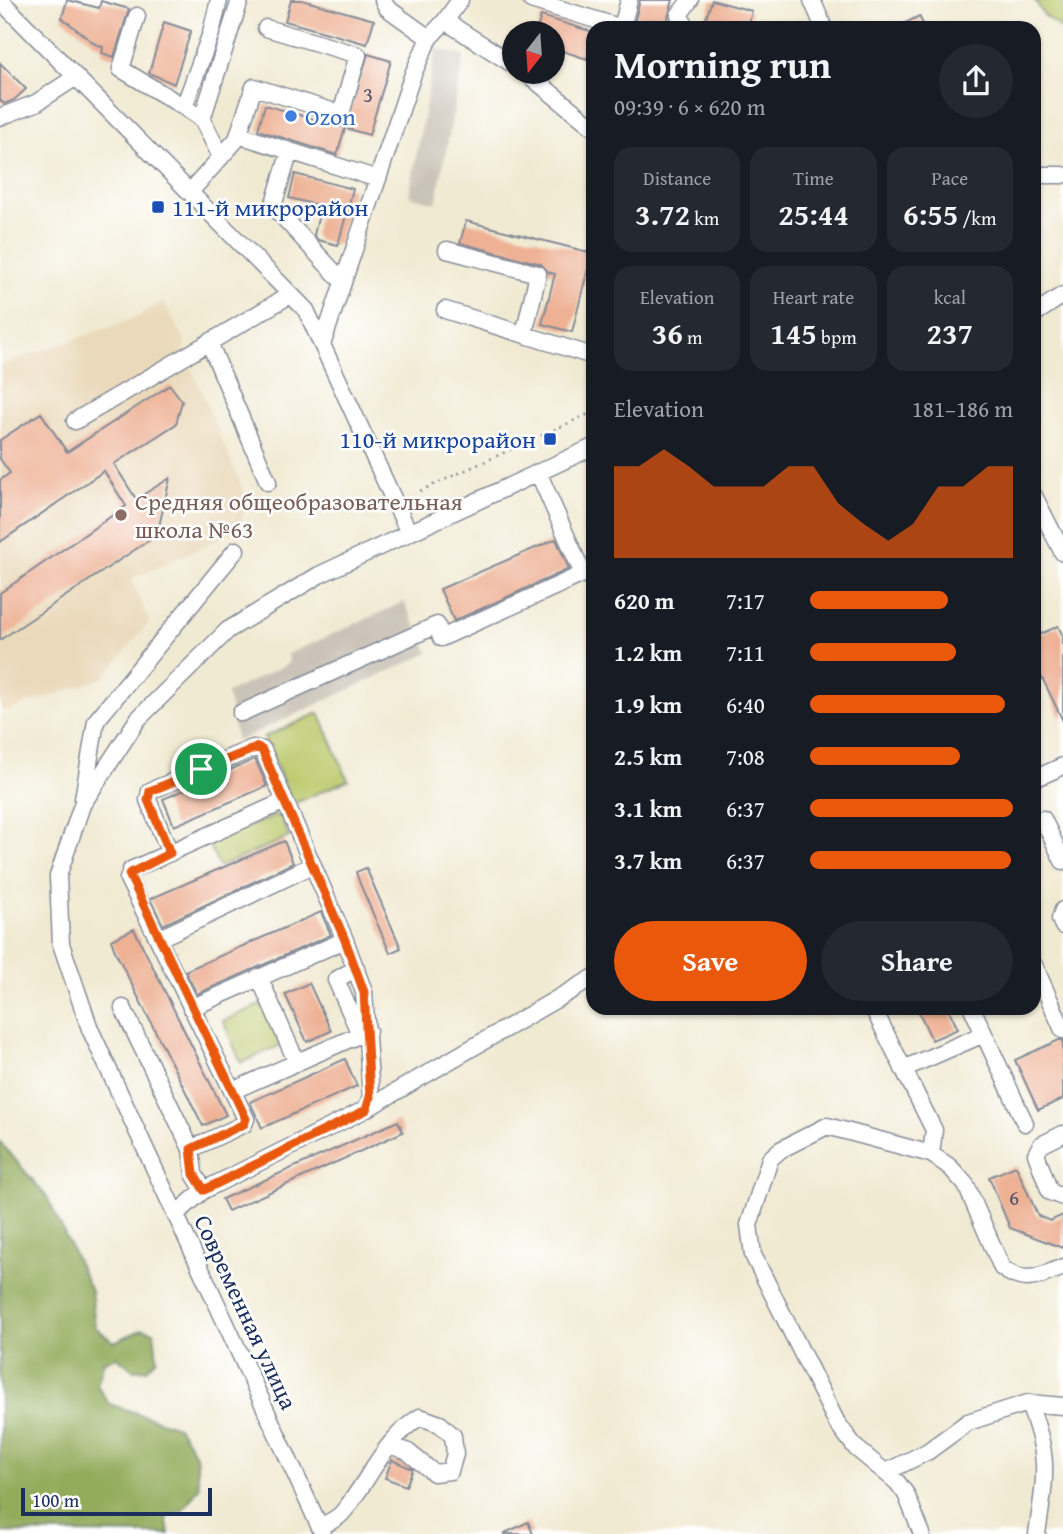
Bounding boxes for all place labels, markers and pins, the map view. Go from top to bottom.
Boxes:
place label: Ozon [305,99,356,134]
marker: Ozon [283,108,299,124]
place label: 111-й микрорайон [172,190,369,225]
marker: 111-й микрорайон [150,199,166,215]
place label: 110-й микрорайон [340,422,536,457]
marker: 110-й микрорайон [542,431,558,447]
place label: Средняя общеобразовательная школа №63 [135,484,463,547]
marker: Средняя общеобразовательная школа №63 [113,507,129,523]
pin [171,739,231,799]

